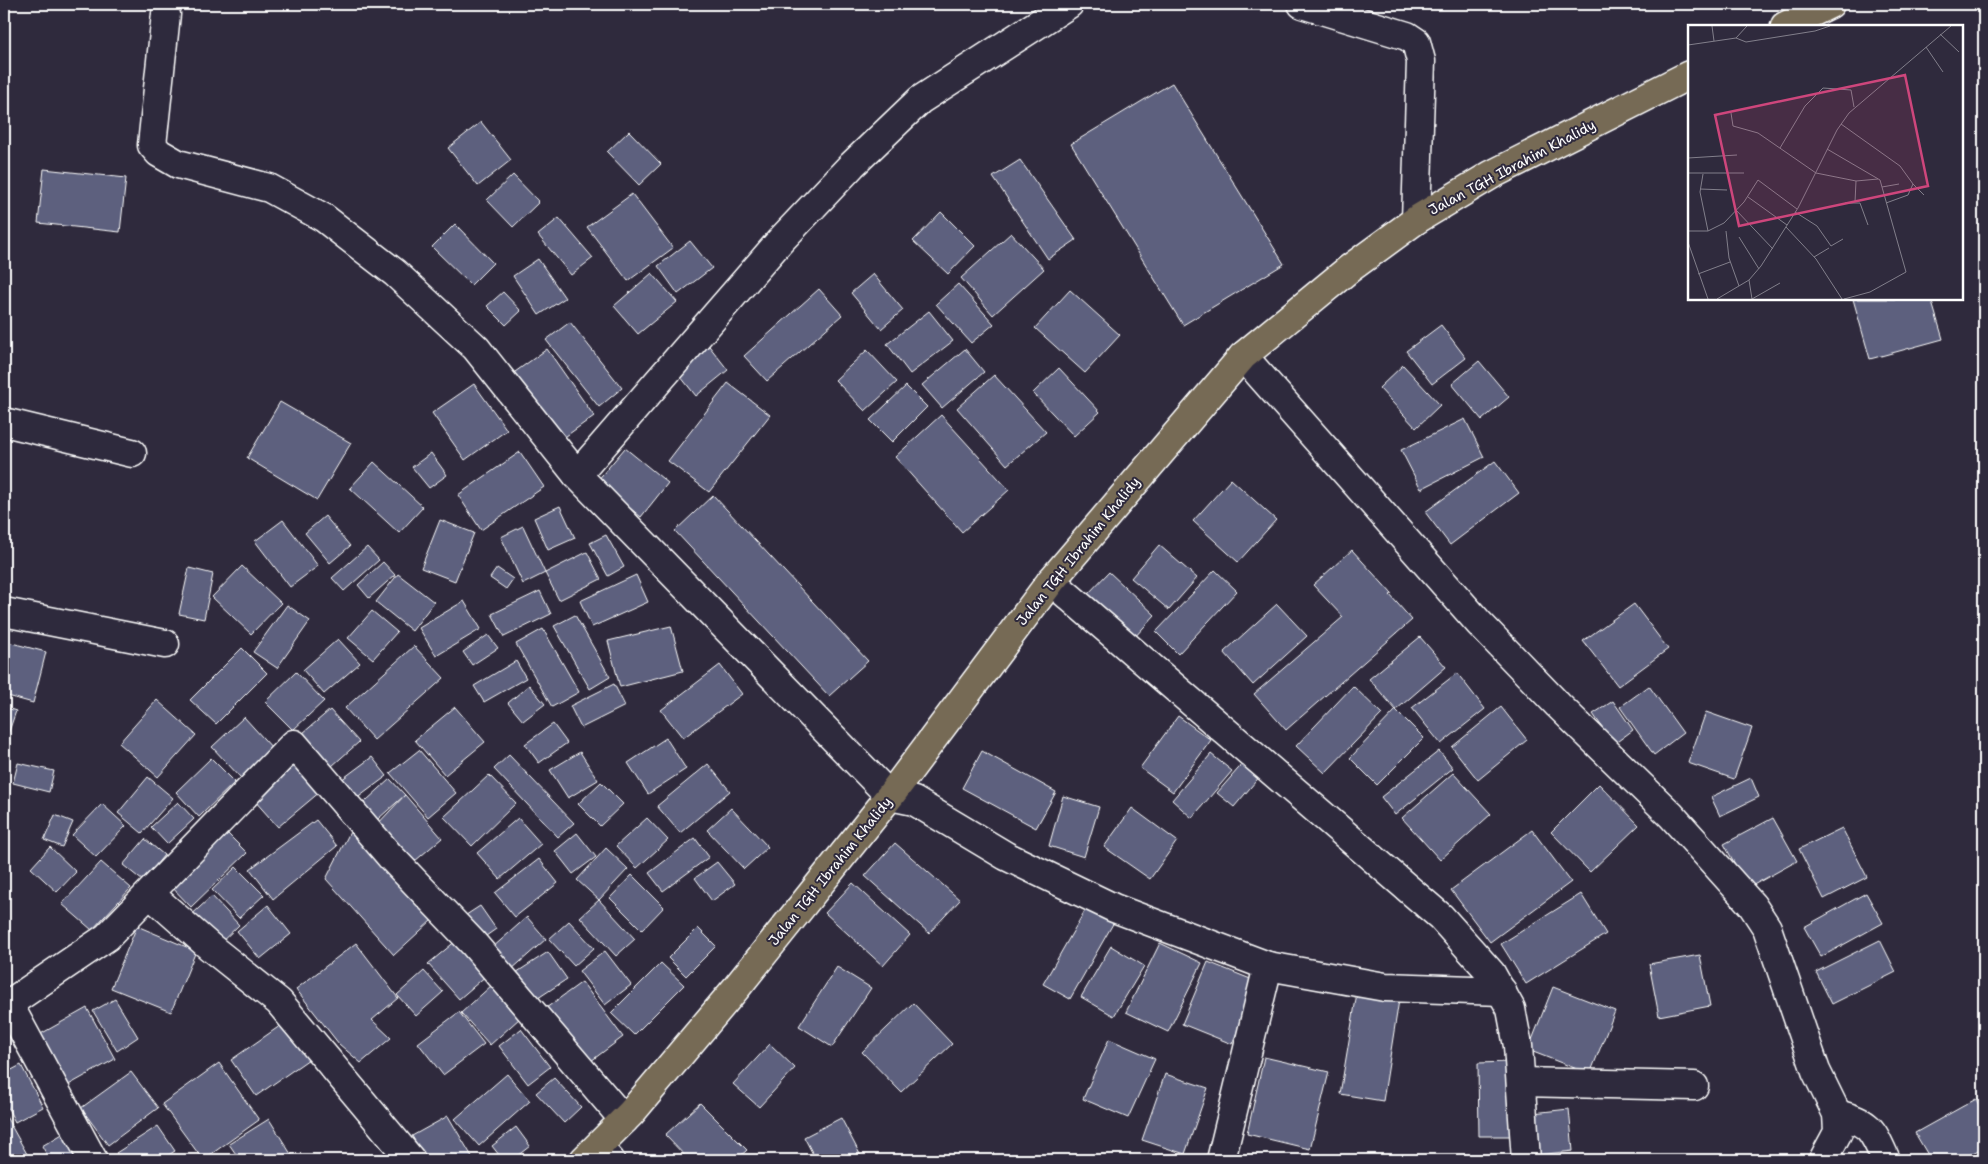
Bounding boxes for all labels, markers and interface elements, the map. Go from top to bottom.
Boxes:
inset map [1688,25,1963,300]
street label: Jalan TGH Ibrahim Khalidy [1426,115,1598,219]
street label: Jalan TGH Ibrahim Khalidy [1012,473,1144,629]
street label: Jalan TGH Ibrahim Khalidy [764,793,896,949]

